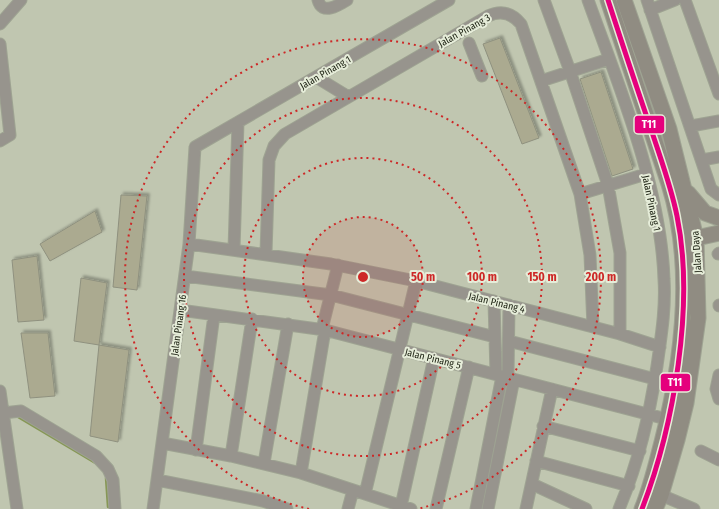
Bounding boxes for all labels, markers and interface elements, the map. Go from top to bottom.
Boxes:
street label: Jalan Pinang 3 [436,11,493,50]
street label: Jalan Pinang 1 [298,53,353,92]
line badge: T11 [634,115,665,134]
text: T11 [642,118,656,131]
street label: Jalan Pinang 1 [639,174,663,232]
street label: Jalan Daya [690,230,704,273]
centre of rings [356,270,370,284]
text: 50 m [411,270,435,284]
text: 100 m [467,270,497,284]
text: 150 m [527,270,557,284]
text: 200 m [585,270,616,284]
street label: Jalan Pinang 4 [467,290,526,316]
street label: Jalan Pinang 16 [169,294,189,357]
street label: Jalan Pinang 5 [403,346,462,372]
line badge: T11 [660,373,691,392]
text: T11 [668,376,682,389]

